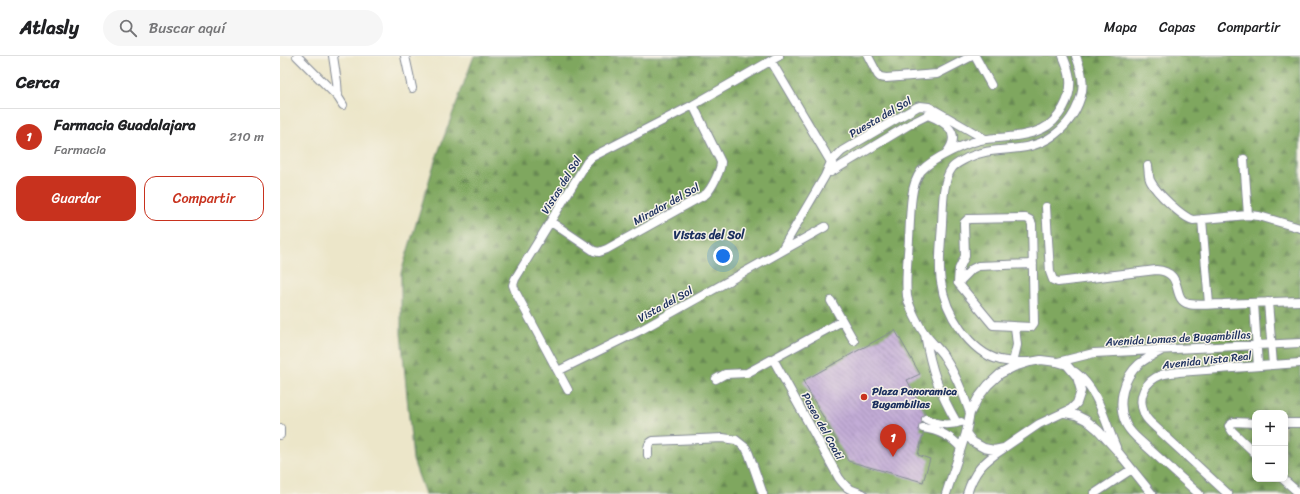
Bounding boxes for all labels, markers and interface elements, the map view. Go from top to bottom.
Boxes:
search box [103,10,383,46]
text: Atlasly [20,11,79,44]
text: Buscar aquí [149,15,225,41]
text: Mapa [1104,15,1137,40]
text: Capas [1159,15,1196,40]
text: Compartir [1218,15,1280,40]
icon: search [117,17,139,39]
text: Cerca [16,67,59,97]
street label: Puesta del Sol [845,91,916,143]
text: Farmacia Guadalajara [54,112,196,138]
text: 1 [26,125,32,148]
text: 210 m [229,125,264,148]
text: Farmacia [54,138,106,161]
street label: Vistas del Sol [536,152,587,218]
button: Guardar [16,176,136,221]
button: Compartir [144,176,264,221]
street label: Mirador del Sol [629,178,704,231]
district label: Vistas del Sol [674,224,745,246]
your location [713,246,733,266]
street label: Vista del Sol [634,281,697,327]
street label: Avenida Lomas de Bugambillas [1104,325,1252,352]
street label: Avenida Vista Real [1161,346,1253,375]
place label: Plaza Panoramica Bugambilias [872,382,957,414]
street label: Paseo del Coati [796,389,849,464]
marker: Plaza Panoramica Bugambilias [859,392,869,402]
map controls [1252,410,1288,482]
button: + [1252,410,1288,446]
pin: 1 [880,424,906,457]
button: − [1252,446,1288,482]

